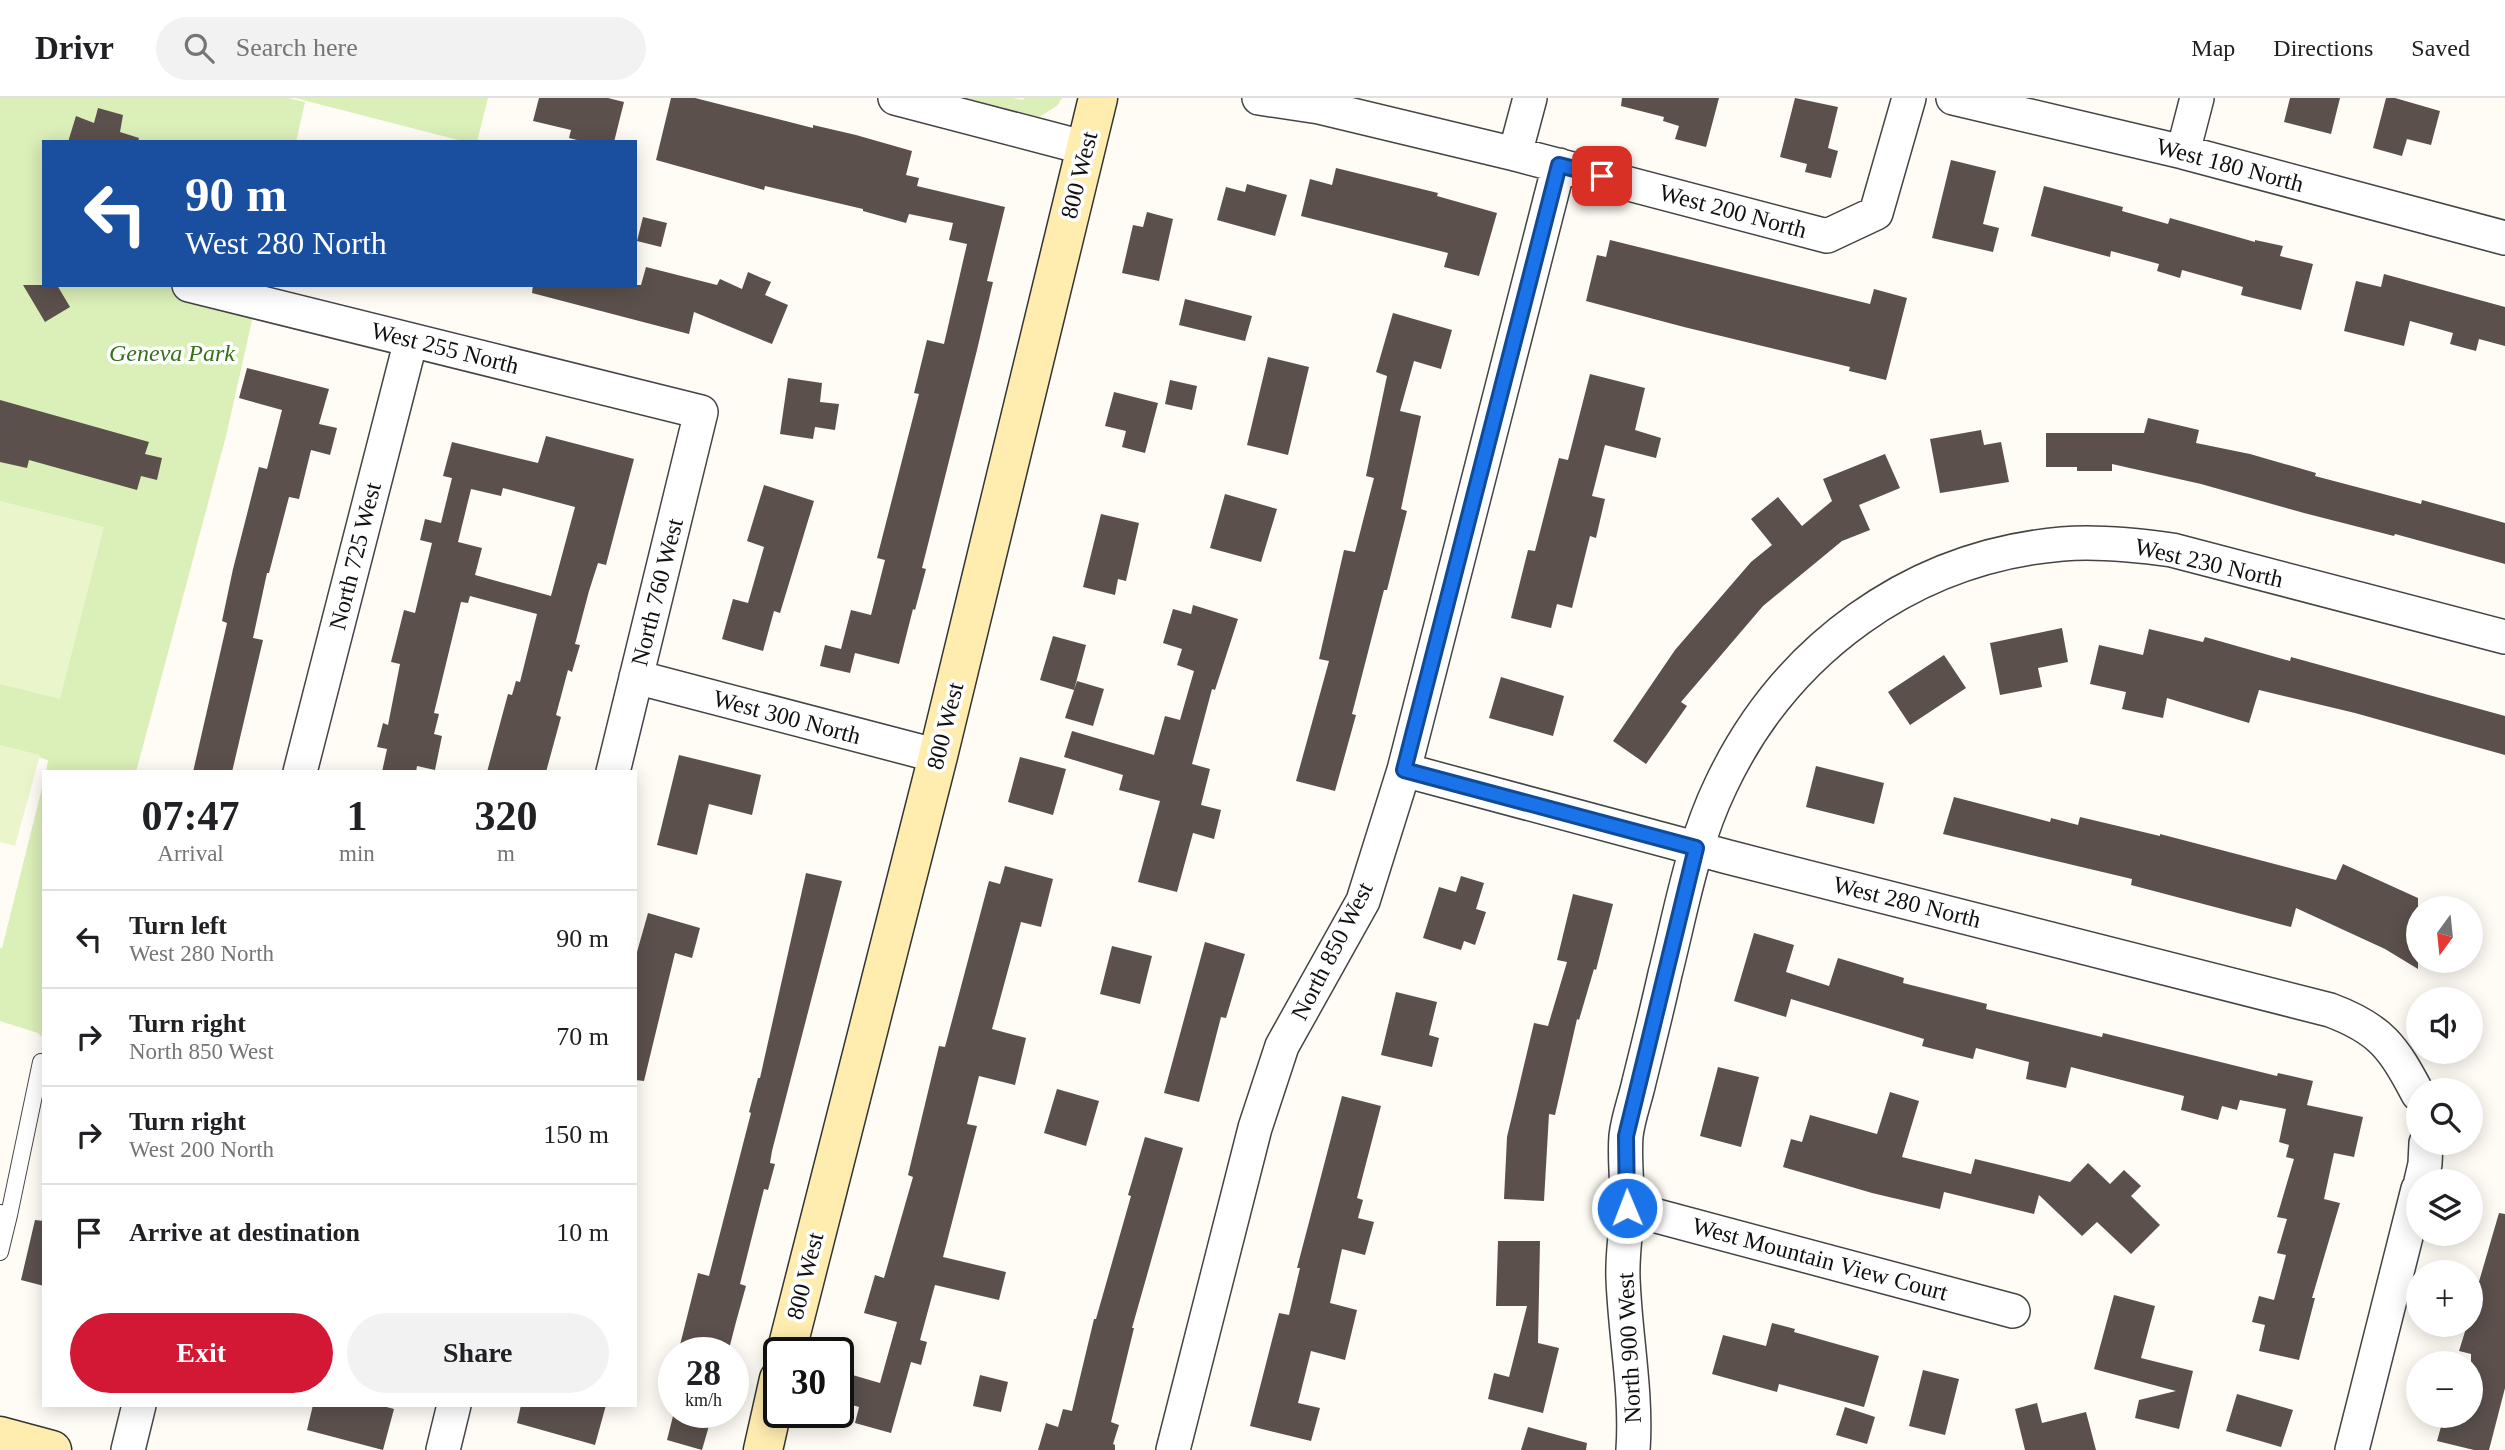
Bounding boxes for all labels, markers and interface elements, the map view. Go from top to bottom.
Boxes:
search box [156,17,646,80]
icon: search [180,29,218,67]
text: Drivr [35,30,114,66]
text: Search here [236,33,358,62]
text: Map [2191,35,2235,61]
text: Directions [2273,35,2373,61]
text: Saved [2411,35,2470,61]
street label: 800 West [1056,128,1102,221]
street label: West 180 North [2154,133,2306,197]
pin [1572,146,1632,206]
icon: arrive [1583,157,1621,195]
text: 90 m [185,167,287,222]
icon: left [70,168,161,259]
street label: West 200 North [1657,179,1809,243]
text: West 280 North [185,225,387,261]
street label: West 255 North [368,317,522,379]
park label: Geneva Park [109,340,235,366]
street label: North 725 West [324,479,386,632]
street label: North 760 West [626,515,688,668]
street label: West 230 North [2132,533,2286,593]
street label: 800 West [922,679,968,772]
street label: West 300 North [711,685,863,749]
text: 07:47 [142,793,240,839]
text: 1 [346,793,367,839]
text: 320 [474,793,537,839]
text: Arrival [157,841,224,866]
text: min [339,841,375,866]
text: m [497,841,515,866]
street label: West 280 North [1830,871,1984,933]
street label: North 850 West [1286,878,1378,1024]
north arrow [2406,896,2483,973]
map controls [2406,896,2483,1428]
text: Turn left [129,911,227,940]
icon: left [70,920,108,958]
text: 90 m [556,924,609,953]
text: West 280 North [129,941,274,966]
button: sound [2406,987,2483,1064]
text: Turn right [129,1009,246,1038]
icon: right [70,1018,108,1056]
text: 70 m [556,1022,609,1051]
text: North 850 West [129,1039,274,1064]
button: search [2406,1078,2483,1155]
text: Turn right [129,1107,246,1136]
icon: right [70,1116,108,1154]
text: 150 m [543,1120,609,1149]
text: West 200 North [129,1137,274,1162]
button: layers [2406,1169,2483,1246]
position arrow [1590,1171,1664,1245]
street label: West Mountain View Court [1689,1212,1951,1306]
icon: arrive [70,1214,108,1252]
text: Arrive at destination [129,1218,360,1247]
text: 10 m [556,1218,609,1247]
street label: 800 West [782,1229,828,1322]
button: + [2406,1260,2483,1337]
street label: North 900 West [1612,1272,1646,1424]
button: Exit [70,1313,333,1393]
button: Share [347,1313,609,1393]
speed limit sign: 30 [763,1337,854,1428]
button: − [2406,1351,2483,1428]
text: 28 [686,1354,721,1393]
text: km/h [685,1390,722,1410]

